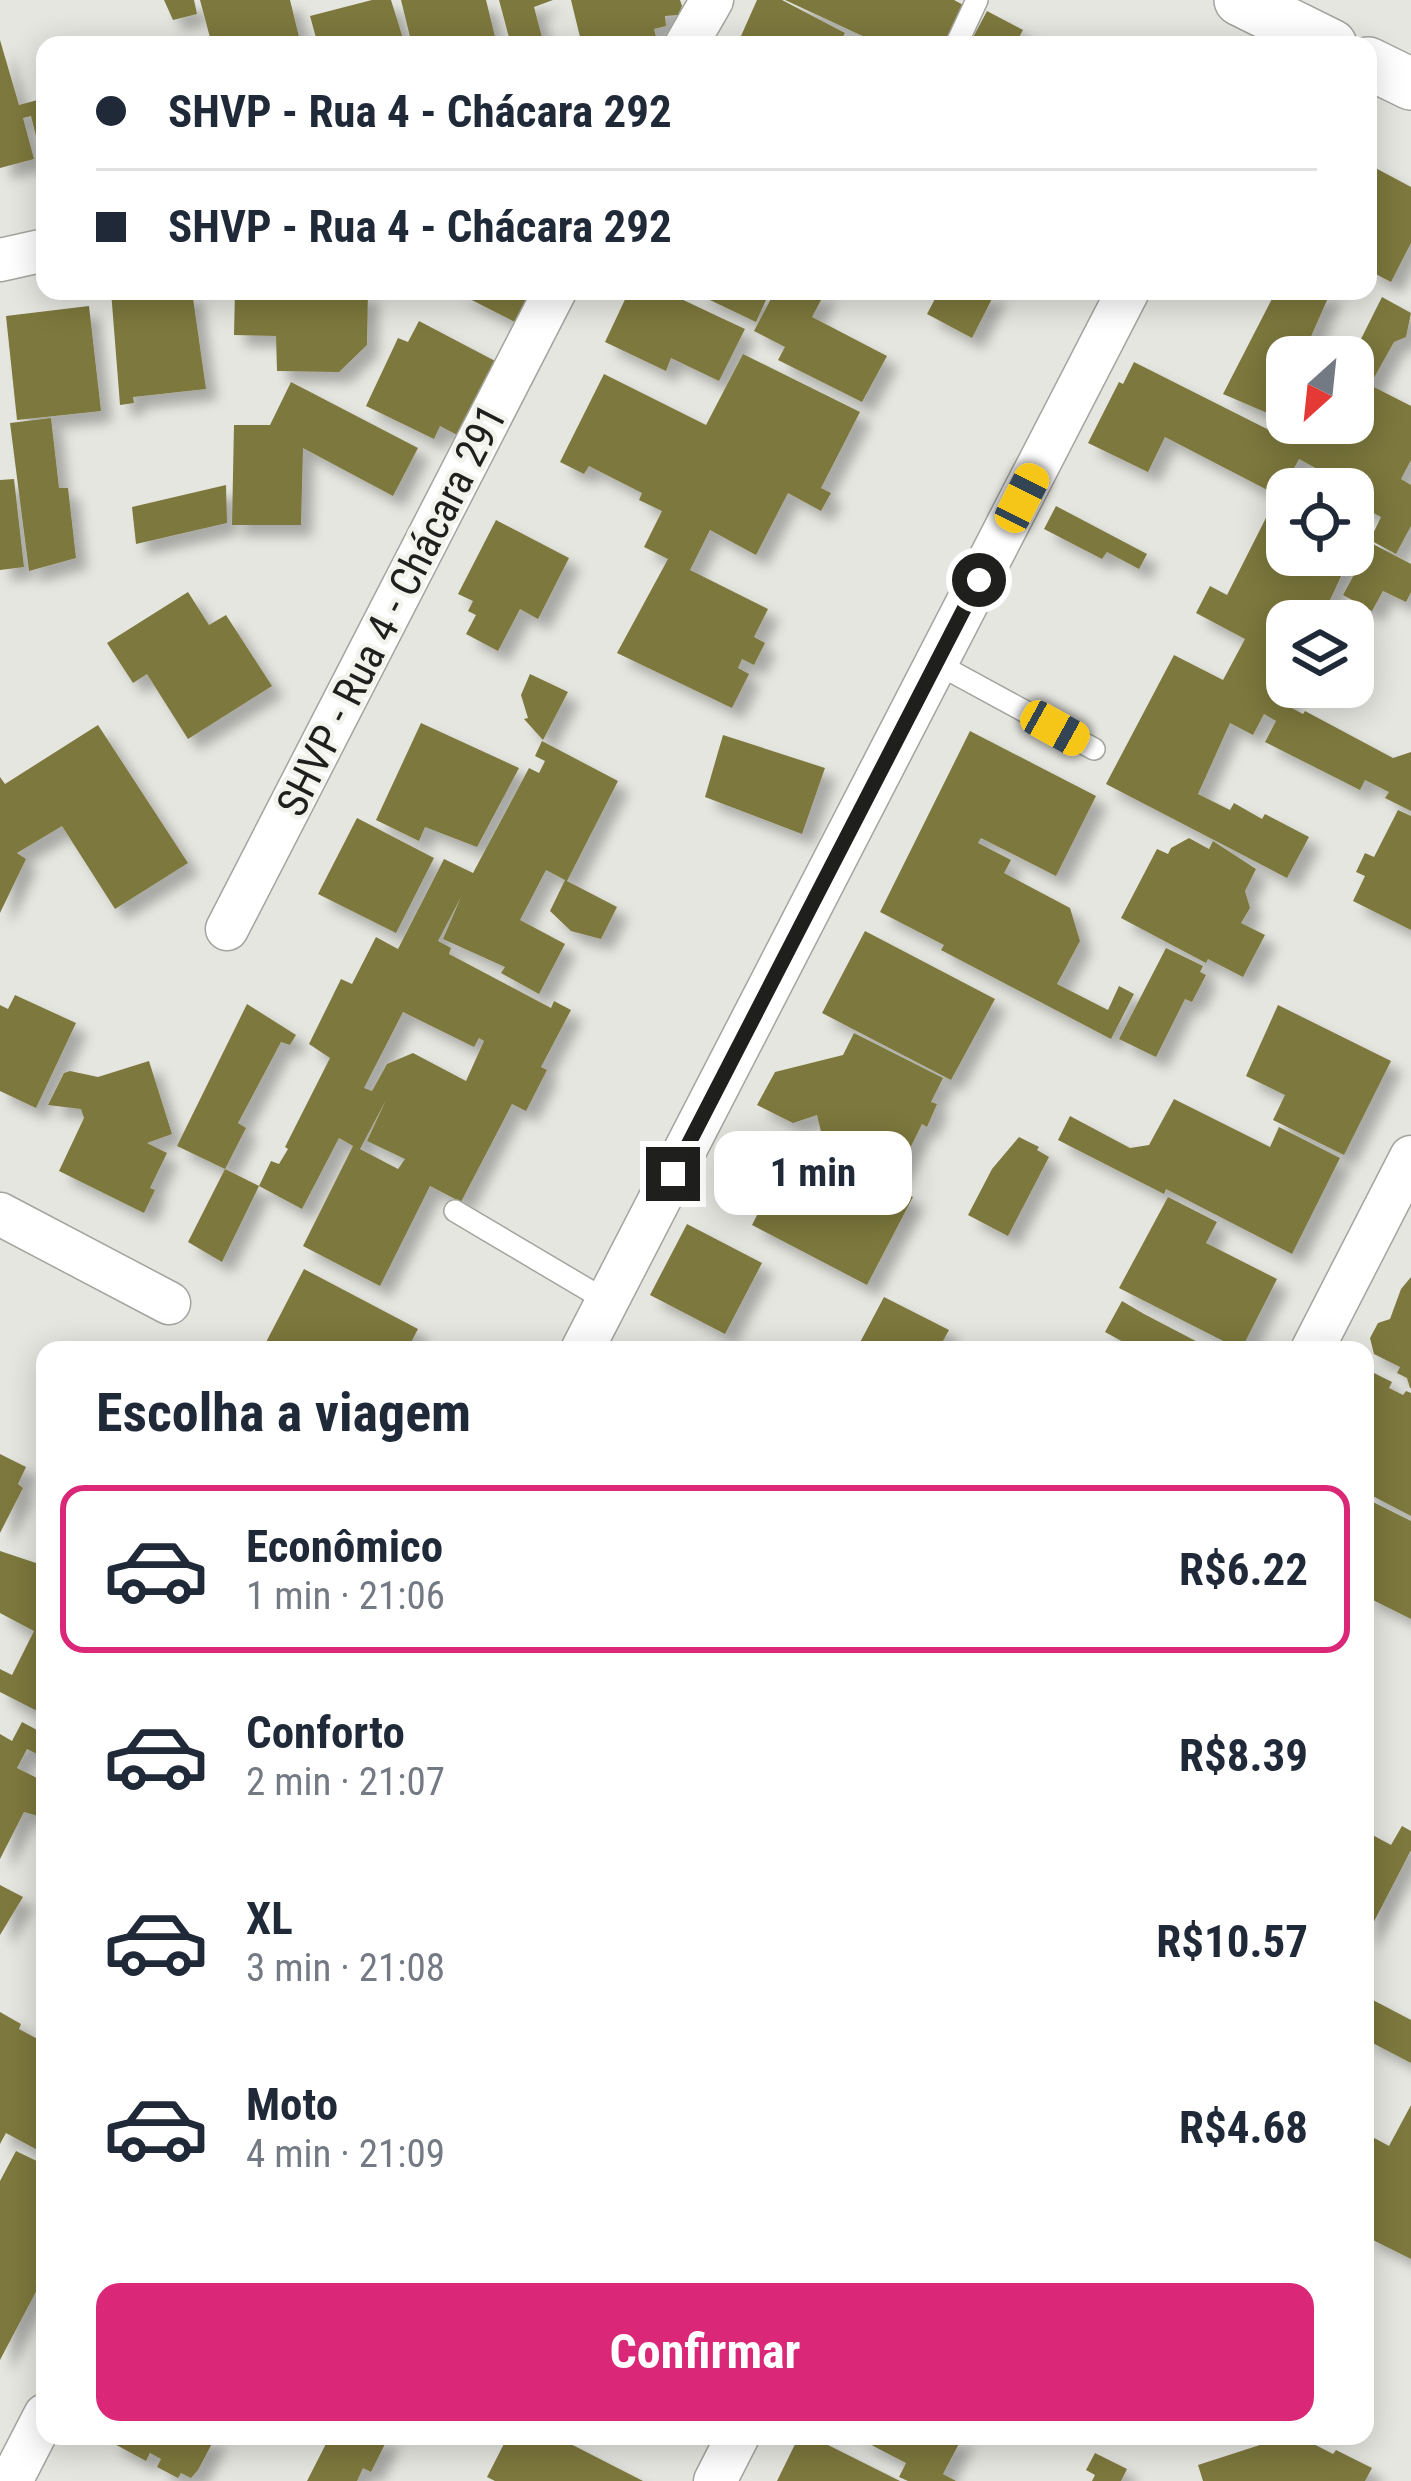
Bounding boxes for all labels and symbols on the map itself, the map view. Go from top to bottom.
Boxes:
north arrow [1266,336,1374,444]
street label: SHVP - Rua 4 - Chácara 291 [266,396,517,824]
car [990,458,1054,538]
route start [952,553,1006,607]
car [1015,695,1095,761]
callout: 1 min [715,1132,913,1216]
route end [646,1147,700,1201]

